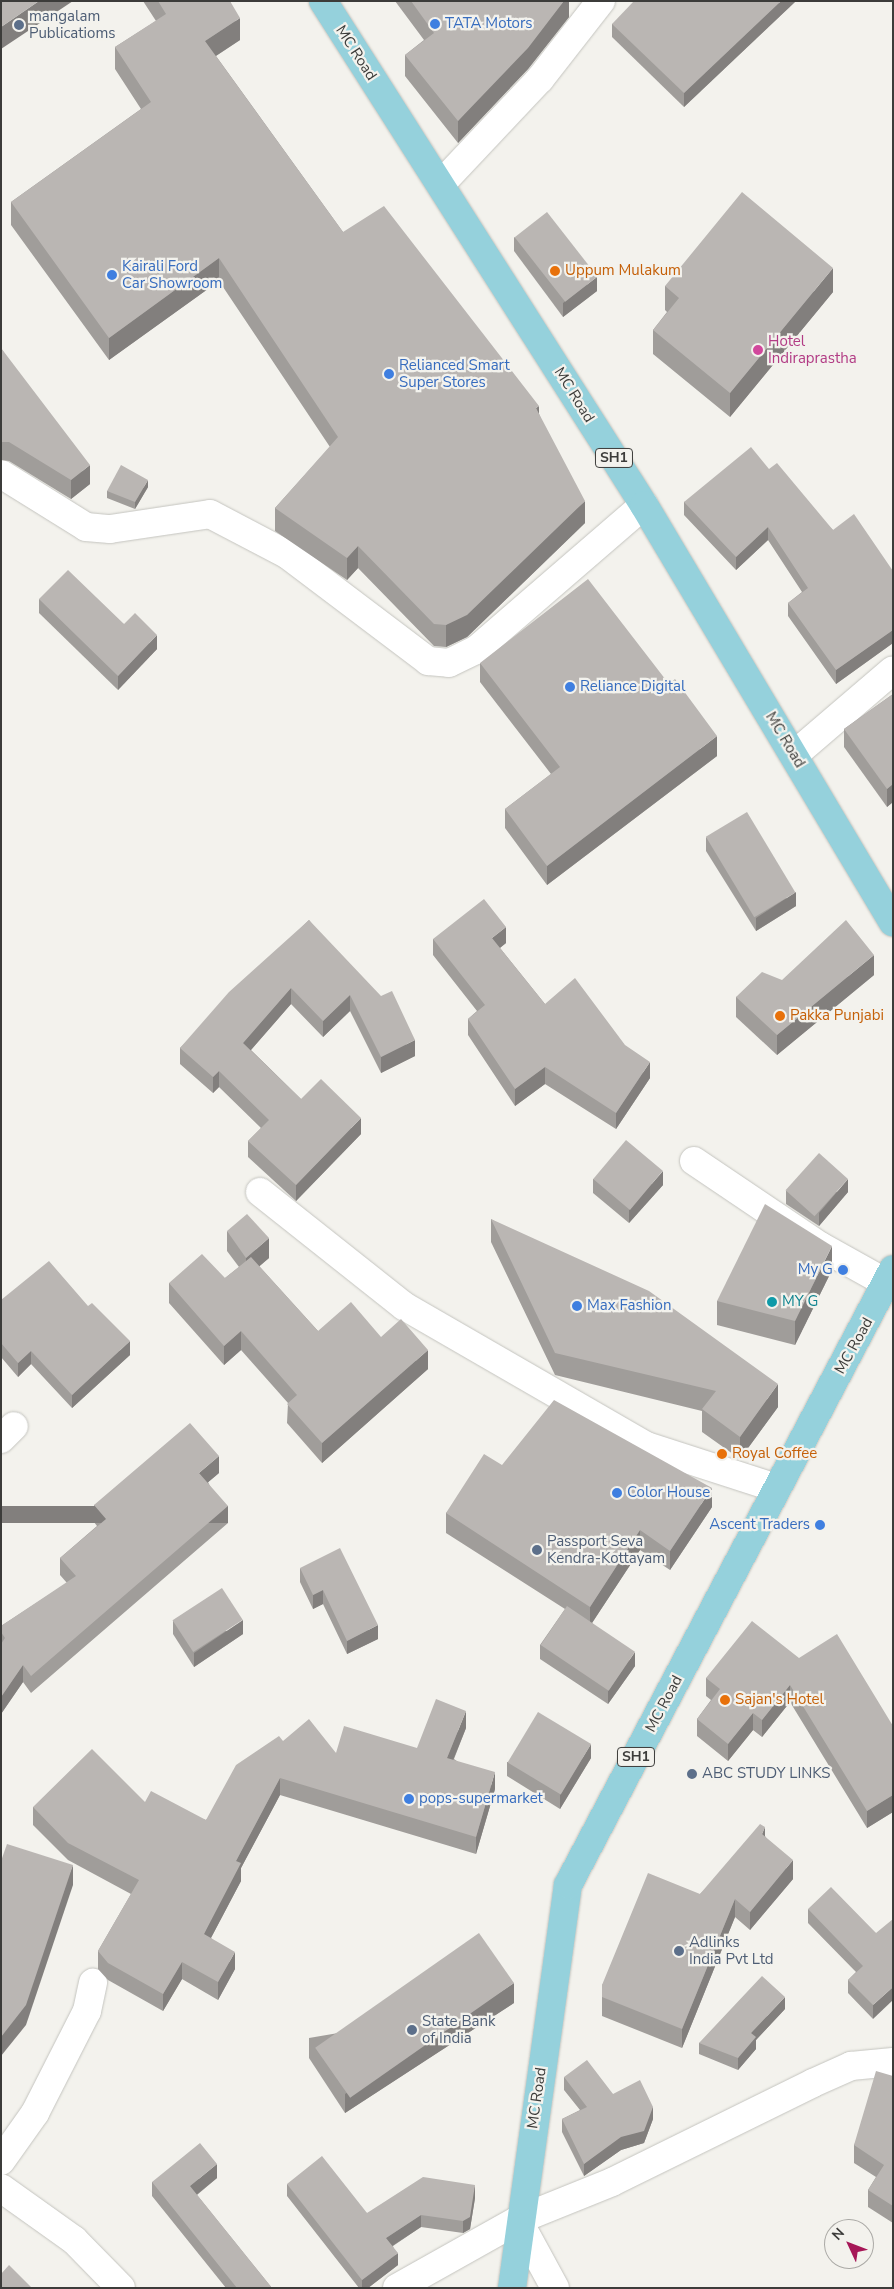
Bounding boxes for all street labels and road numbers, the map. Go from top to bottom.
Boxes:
street label: MC Road [332,22,380,84]
street label: MC Road [550,364,598,426]
road number: SH1 [594,446,634,469]
street label: MC Road [761,709,809,771]
street label: MC Road [831,1315,877,1377]
street label: MC Road [642,1673,686,1735]
road number: SH1 [616,1745,656,1768]
street label: MC Road [524,2066,550,2130]

